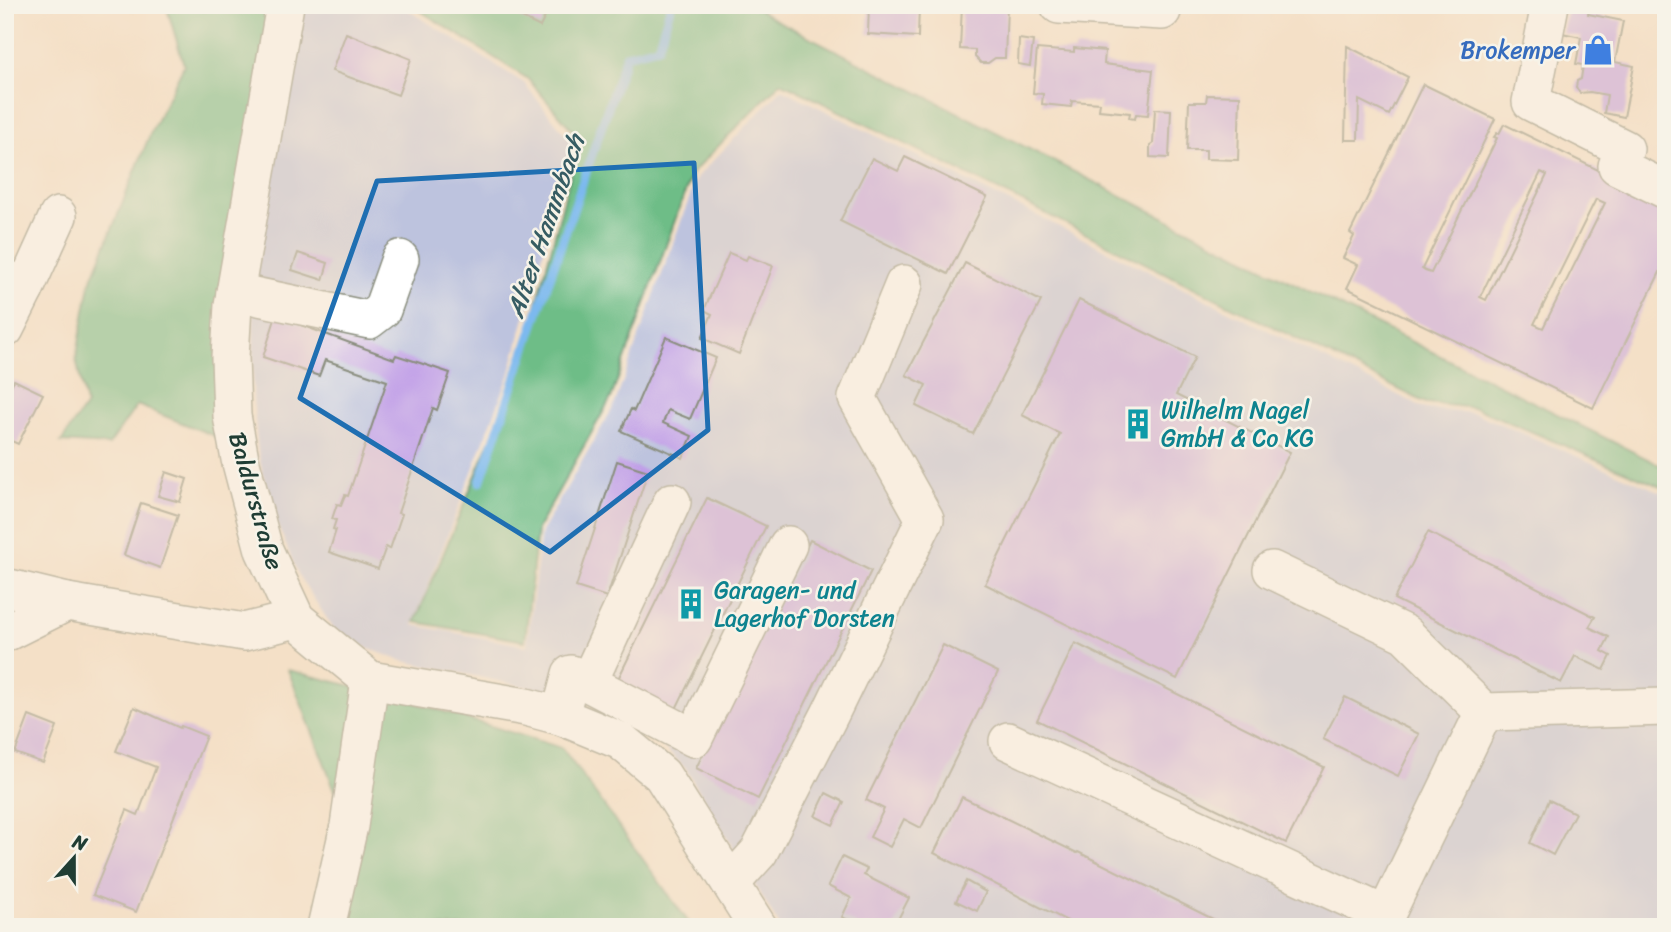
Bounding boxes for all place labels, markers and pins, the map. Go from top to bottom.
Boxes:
place label: Brokemper [1460,29,1577,71]
shop icon: Brokemper [1581,33,1615,67]
place label: Wilhelm Nagel GmbH & Co KG [1161,389,1314,459]
building icon: Wilhelm Nagel GmbH & Co KG [1121,407,1155,441]
place label: Garagen- und Lagerhof Dorsten [714,569,895,639]
building icon: Garagen- und Lagerhof Dorsten [674,587,708,621]

